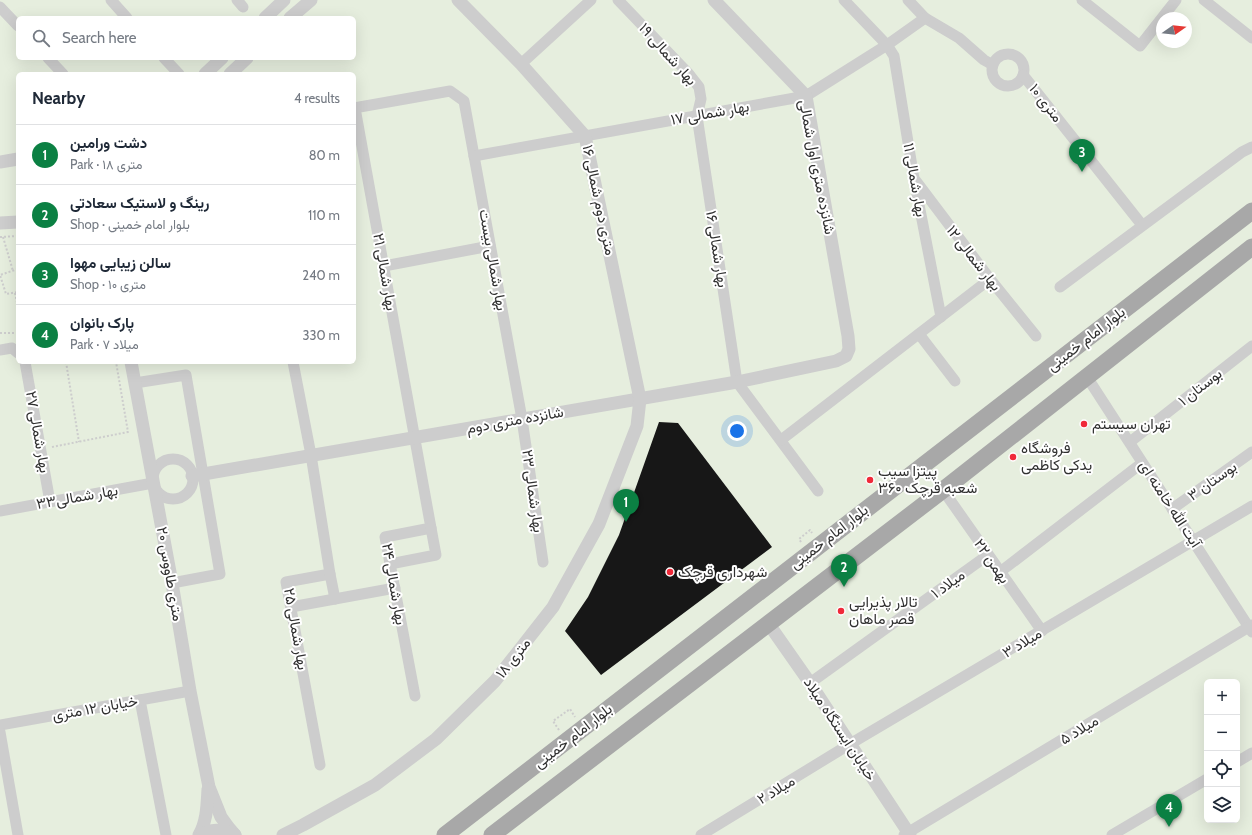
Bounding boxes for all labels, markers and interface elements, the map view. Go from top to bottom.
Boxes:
north arrow [1156,12,1192,48]
search box [16,16,356,60]
street label: بهار شمالی ۱۹ [635,19,701,90]
icon: search [30,27,52,49]
text: Search here [62,29,137,47]
street label: ۱۰ متری [1025,80,1067,126]
text: Nearby [32,88,85,108]
text: 4 results [294,90,340,106]
street label: بهار شمالی ۱۷ [669,97,751,130]
street label: شانزده متری اول شمالی [794,98,839,236]
text: دشت ورامین [70,134,147,152]
pin: 3 [1069,139,1095,172]
street label: بهار شمالی ۱۱ [899,142,930,219]
street label: ۱۶ متری دوم شمالی [578,143,620,257]
text: 1 [43,147,47,163]
text: 80 m [309,147,340,163]
text: Park · ۱۸ متری [70,156,143,172]
text: رینگ و لاستیک سعادتی [70,194,209,212]
text: 2 [42,207,48,223]
text: 110 m [308,207,340,223]
street label: بهار شمالی بیست [474,208,511,312]
street label: بهار شمالی ۱۶ [701,209,732,289]
text: Shop · بلوار امام خمینی [70,216,190,232]
street label: بهار شمالی ۱۲ [942,222,1005,295]
street label: بهار شمالی ۲۱ [368,232,401,312]
text: سالن زیبایی مهوا [70,254,171,272]
text: 3 [41,267,49,283]
text: 240 m [302,267,340,283]
text: Shop · ۱۰ متری [70,276,146,292]
street label: بلوار امام خمینی [1043,303,1129,376]
text: پارک بانوان [70,314,134,332]
text: 4 [41,327,49,343]
text: 330 m [303,327,340,343]
text: Park · میلاد ۷ [70,336,139,352]
street label: بوستان ۱ [1175,364,1225,410]
street label: بهار شمالی ۲۷ [21,390,54,475]
street label: شانزده متری دوم [465,403,565,438]
place label: تهران سیستم [1092,415,1171,434]
marker: تهران سیستم [1079,419,1089,429]
your location [727,421,747,441]
place label: فروشگاه یدکی کاظمی [1021,439,1092,475]
street label: بهار شمالی ۲۳ [517,448,548,534]
marker: فروشگاه یدکی کاظمی [1008,452,1018,462]
street label: آیت الله خامنه ای [1134,457,1206,553]
street label: بوستان ۳ [1184,458,1240,504]
place label: پیتزا سیب ۳۶۰ شعبه قرچک [878,462,977,498]
marker: پیتزا سیب ۳۶۰ شعبه قرچک [865,475,875,485]
street label: بهار شمالی۳۳ [35,481,119,514]
pin: 1 [613,489,639,522]
street label: بلوار امام خمینی [786,501,872,574]
street label: ۲۰ متری طاووس [152,525,187,623]
street label: ۲۲ بهمن [969,535,1014,587]
street label: بهار شمالی ۲۴ [377,542,410,626]
pin: 2 [831,554,857,587]
place label: شهرداری قرچک [678,563,767,582]
street label: میلاد ۱ [928,566,968,602]
marker: شهرداری قرچک [665,567,675,577]
street label: بهار شمالی ۲۵ [279,587,312,672]
place label: تالار پذیرایی قصر ماهان [849,593,917,628]
marker: تالار پذیرایی قصر ماهان [836,606,846,616]
street label: میلاد ۳ [999,624,1045,662]
street label: ۱۸ متری [492,634,535,682]
street label: خیابان ایستگاه میلاد [800,674,880,784]
map controls [1204,679,1240,823]
button: + [1204,679,1240,715]
street label: خیابان ۱۲ متری [51,692,139,725]
street label: بلوار امام خمینی [530,700,616,773]
street label: میلاد ۵ [1056,711,1102,749]
button: − [1204,715,1240,751]
button: locate [1204,751,1240,787]
street label: میلاد ۲ [754,772,798,808]
button: layers [1204,787,1240,823]
pin: 4 [1156,794,1182,827]

